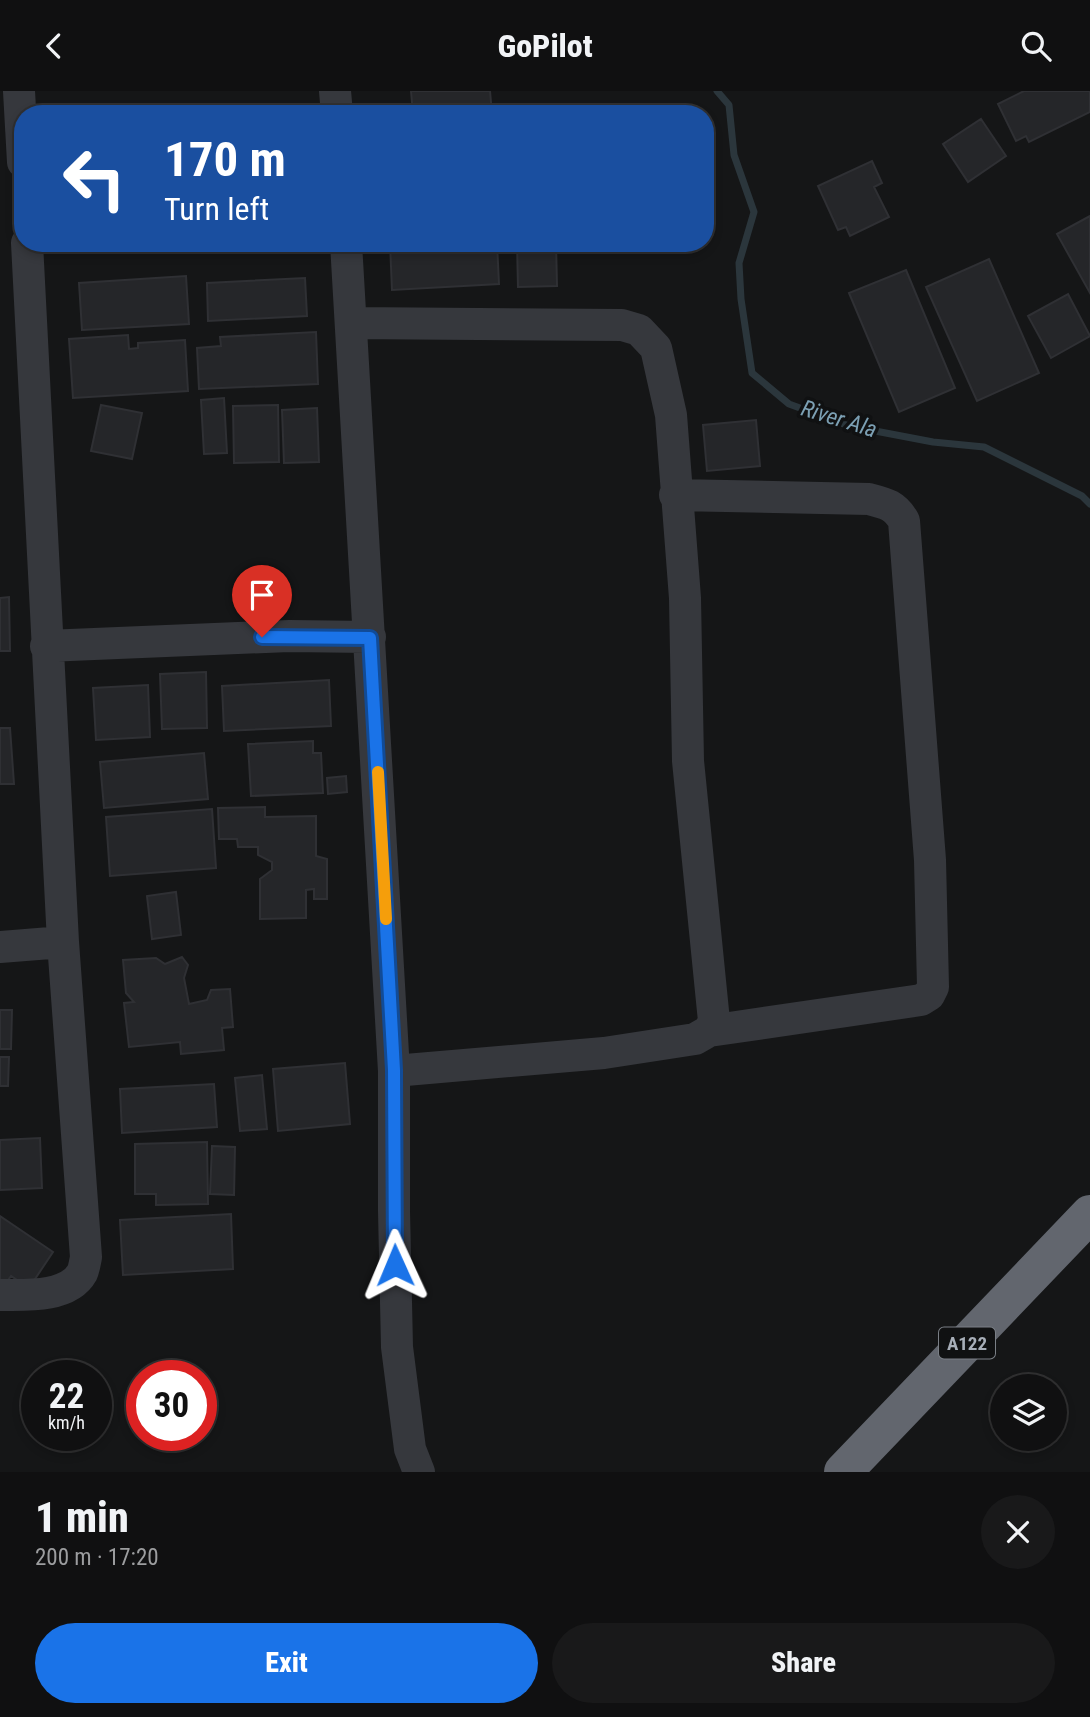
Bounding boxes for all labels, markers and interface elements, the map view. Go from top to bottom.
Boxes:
icon: back [35,27,73,65]
text: GoPilot [497,27,593,65]
icon: search [1017,27,1055,65]
text: 170 m [164,131,286,188]
icon: left [49,133,140,224]
text: Turn left [164,190,269,228]
water label: River Ala [798,395,880,443]
pin [232,565,292,637]
icon: arrive [243,576,281,614]
position arrow [358,1228,432,1302]
road number: A122 [939,1327,995,1359]
speed limit sign: 30 [126,1360,217,1451]
map controls [990,1374,1067,1451]
button: layers [990,1374,1067,1451]
text: 22 [49,1376,84,1417]
text: km/h [48,1412,85,1433]
text: 1 min [35,1493,129,1542]
button: close [981,1495,1055,1569]
text: 200 m · 17:20 [35,1544,159,1571]
button: Exit [35,1623,538,1703]
button: Share [552,1623,1055,1703]

